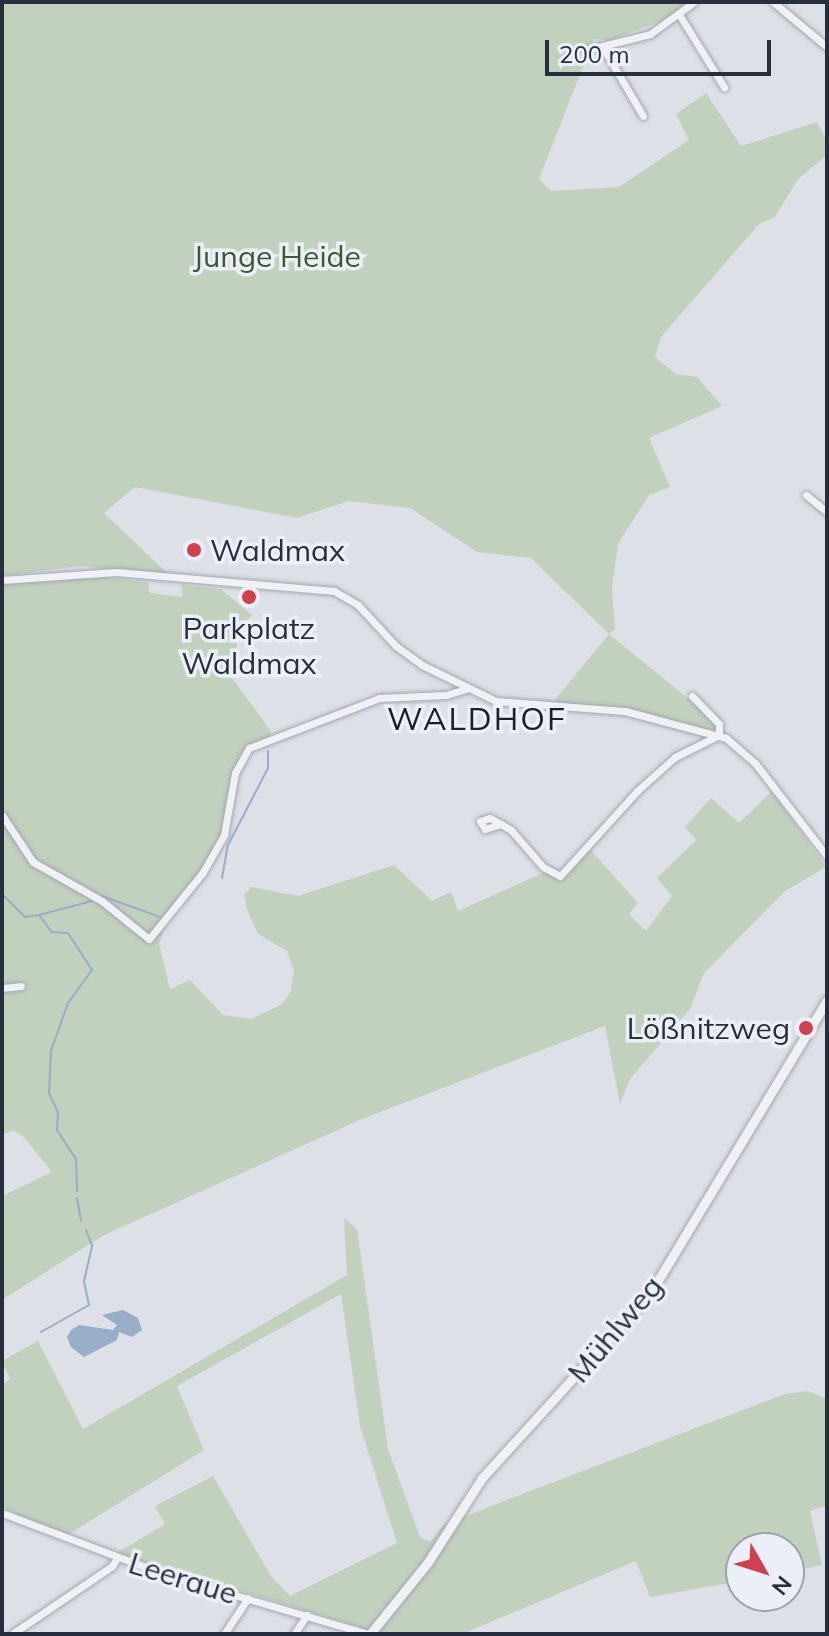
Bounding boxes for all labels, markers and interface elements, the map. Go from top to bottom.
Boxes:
scale bar [549,24,775,74]
text: 200 m [559,39,630,69]
park label: Junge Heide [193,238,361,274]
place label: Waldmax [210,532,345,568]
marker: Waldmax [185,541,203,559]
marker: Parkplatz Waldmax [240,588,258,606]
place label: Parkplatz Waldmax [181,610,317,680]
district label: WALDHOF [387,699,567,737]
place label: Lößnitzweg [627,1010,790,1046]
marker: Lößnitzweg [797,1019,815,1037]
street label: Mühlweg [560,1268,670,1390]
north arrow [725,1532,805,1612]
street label: Leeraue [125,1545,241,1611]
text: N [766,1571,798,1601]

